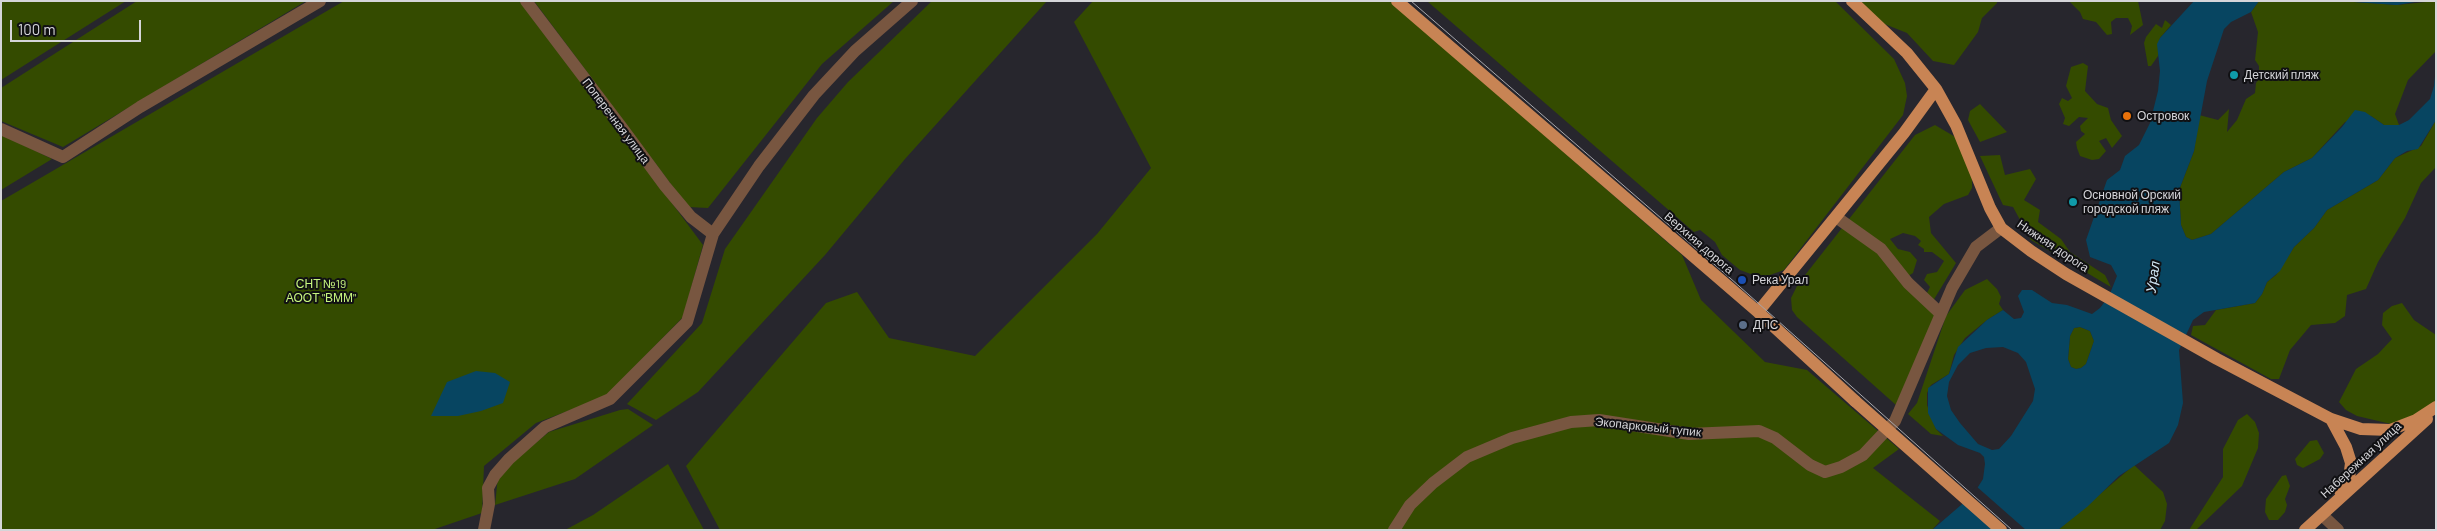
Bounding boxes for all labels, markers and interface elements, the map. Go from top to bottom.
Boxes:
scale bar [12,10,144,42]
text: 100 m [18,20,56,38]
place label: Детский пляж [2244,68,2319,82]
marker: Детский пляж [2228,69,2240,81]
street label: Поперечная улица [579,76,653,166]
place label: Островок [2137,109,2189,123]
marker: Островок [2121,110,2133,122]
place label: Основной Орский городской пляж [2083,188,2181,216]
marker: Основной Орский городской пляж [2067,196,2079,208]
street label: Верхняя дорога [1661,209,1737,277]
street label: Нижняя дорога [2014,217,2092,275]
water label: Урал [2142,260,2164,294]
place label: Река Урал [1752,273,1808,287]
marker: Река Урал [1736,274,1748,286]
park label: СНТ №19 АООТ "ВММ" [286,277,356,305]
place label: ДПС [1753,318,1778,332]
marker: ДПС [1737,319,1749,331]
street label: Экопарковый тупик [1594,414,1702,440]
street label: Набережная улица [2318,419,2404,501]

